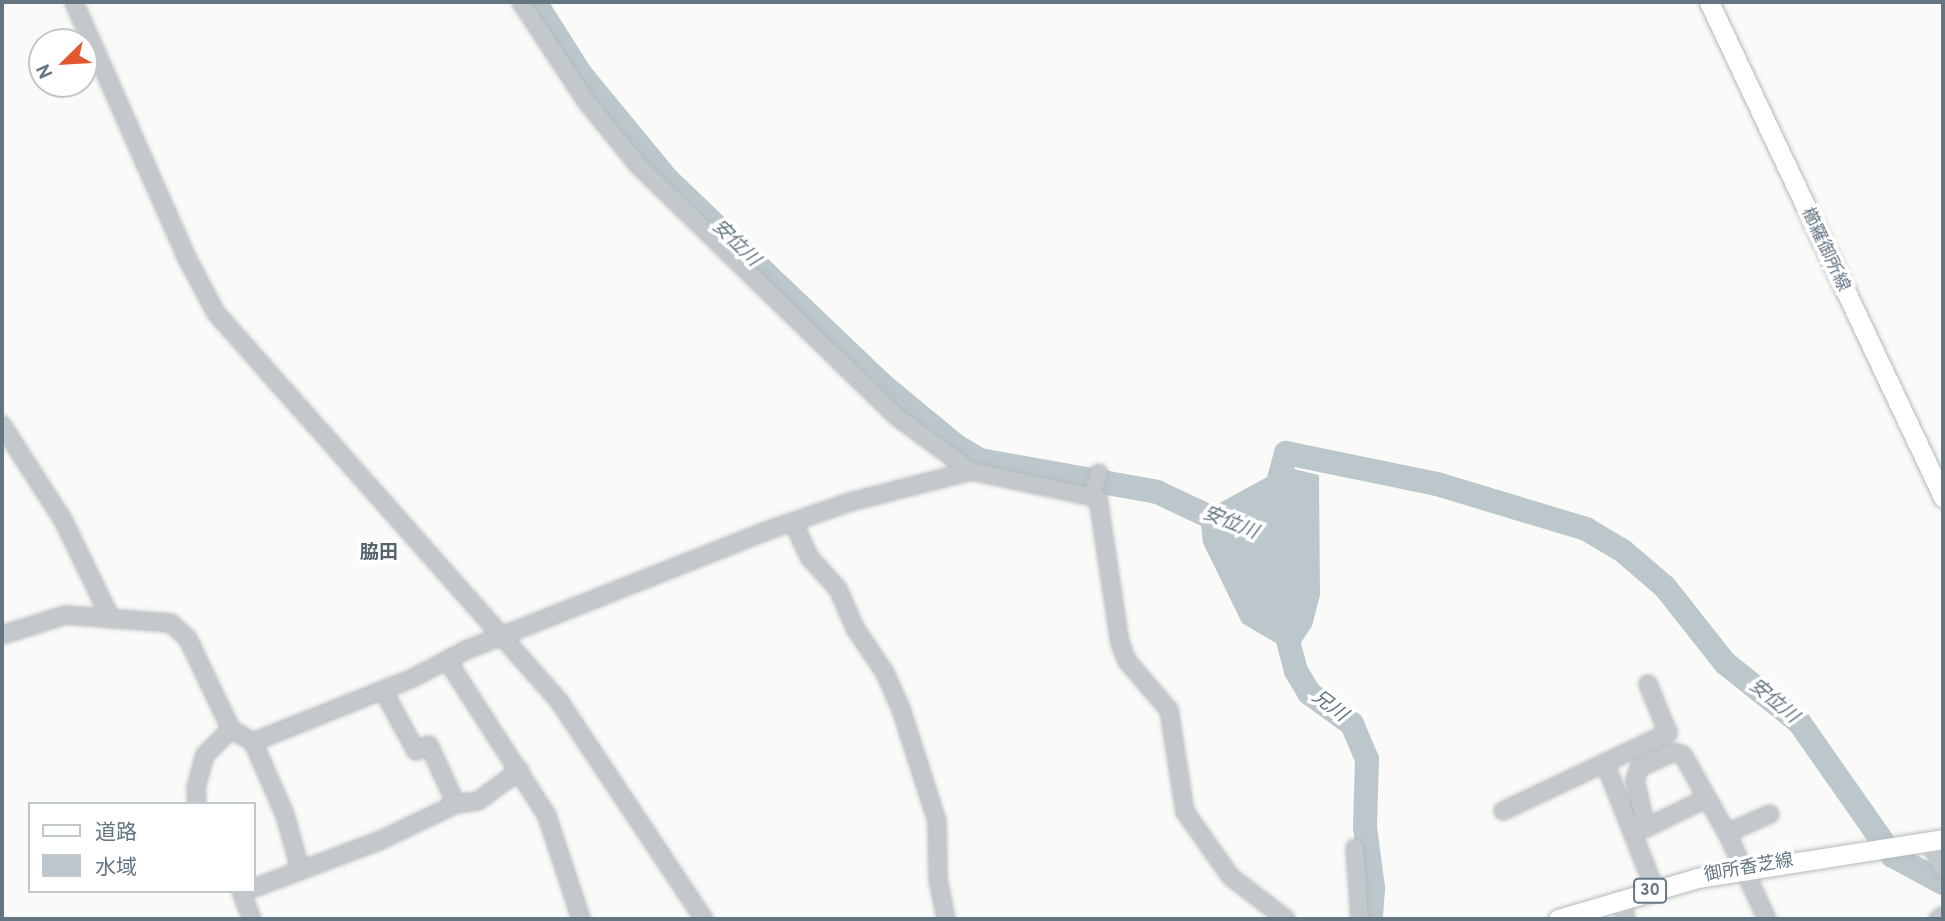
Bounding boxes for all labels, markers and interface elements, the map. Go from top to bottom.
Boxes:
north arrow [28,28,98,98]
text: N [32,60,59,82]
street label: 櫛羅御所線 [1795,205,1853,295]
water label: 安位川 [707,216,763,272]
water label: 安位川 [1199,503,1261,545]
district label: 脇田 [360,543,398,565]
water label: 安位川 [1744,675,1802,729]
water label: 兄川 [1307,686,1351,728]
legend [28,802,256,893]
text: 道路 [95,820,137,847]
street label: 御所香芝線 [1703,851,1795,887]
text: 水域 [95,855,137,882]
road number: 30 [1632,878,1668,904]

